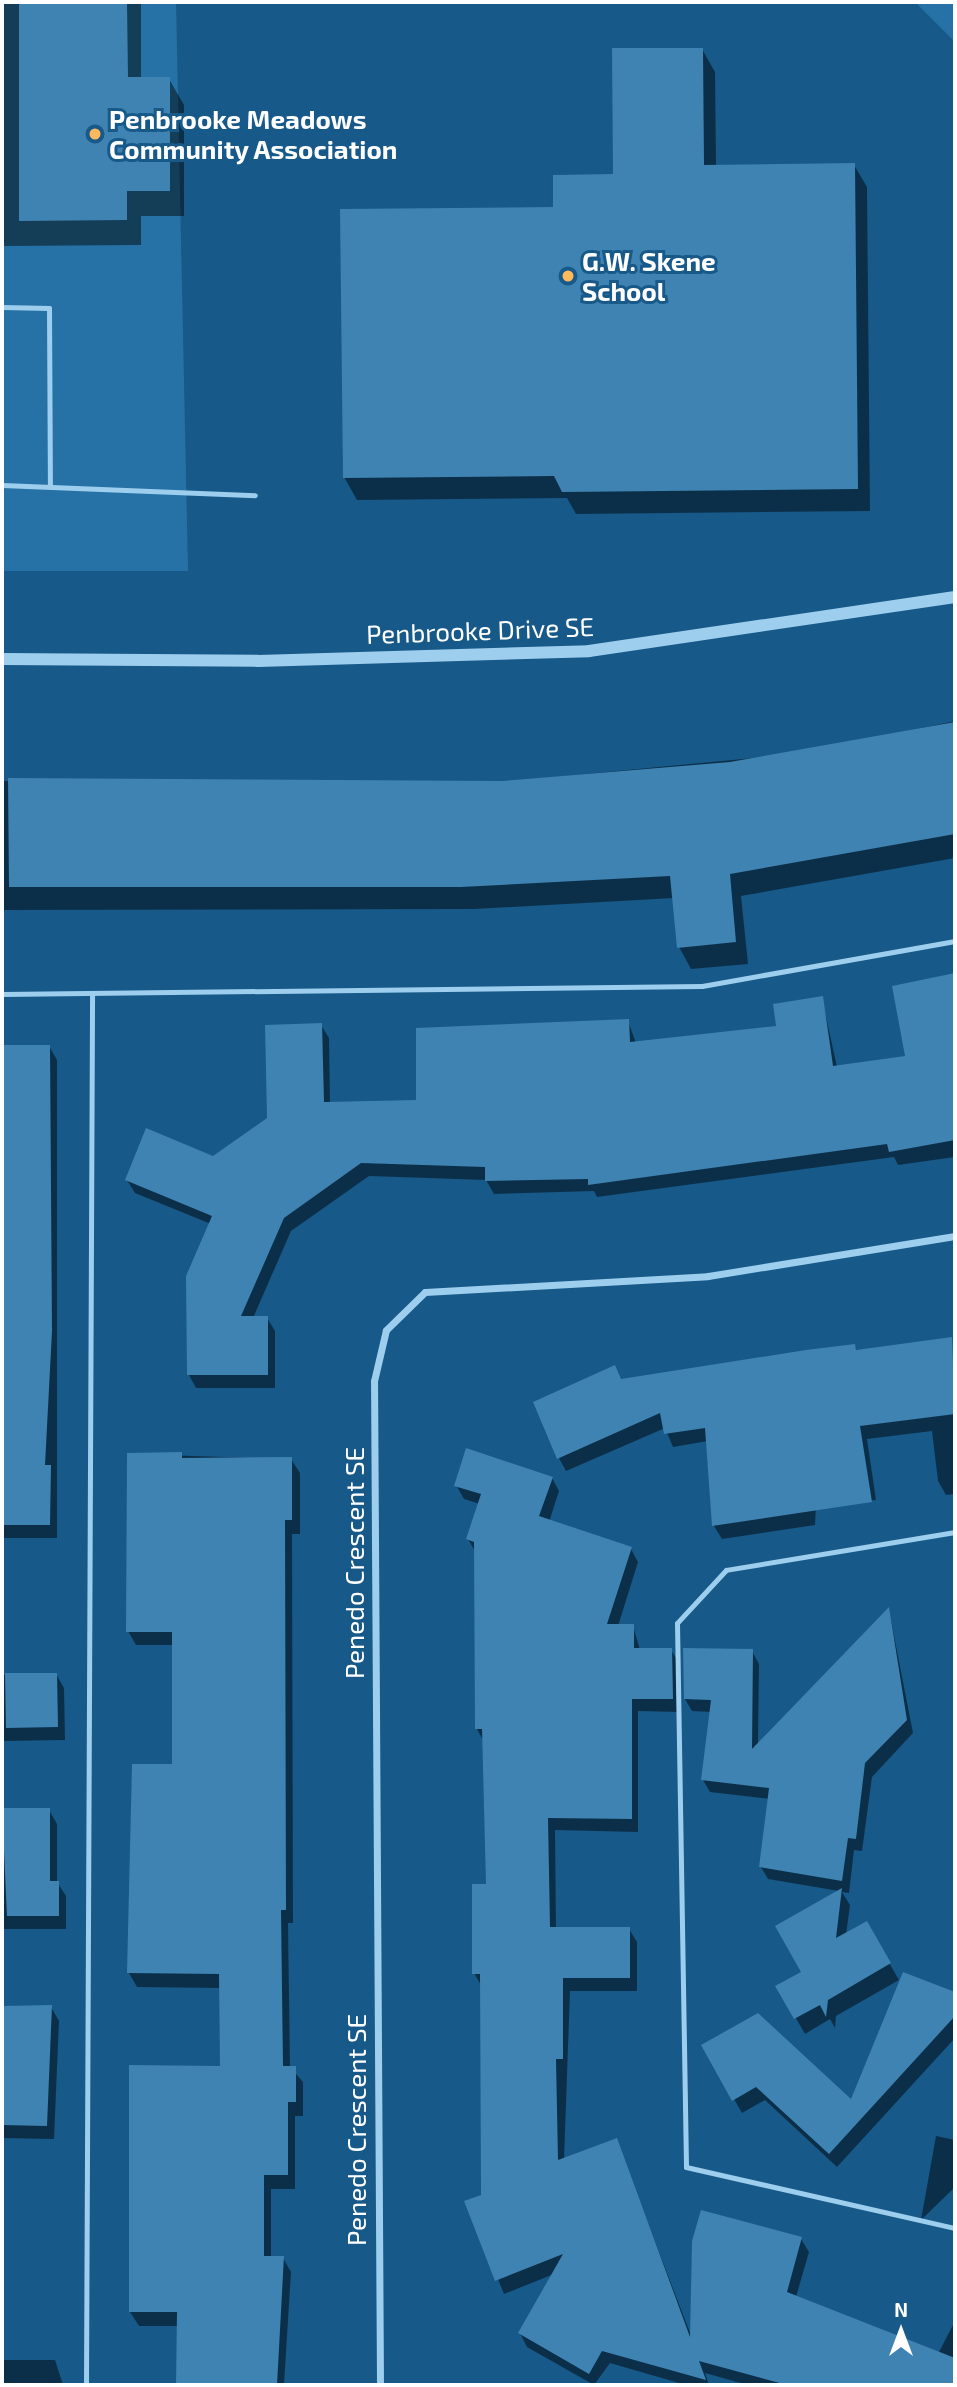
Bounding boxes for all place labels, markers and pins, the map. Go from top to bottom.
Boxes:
place label: Penbrooke Meadows Community Association [109,103,399,164]
marker: Penbrooke Meadows Community Association [87,126,103,142]
place label: G.W. Skene School [582,245,716,306]
marker: G.W. Skene School [560,268,576,284]

